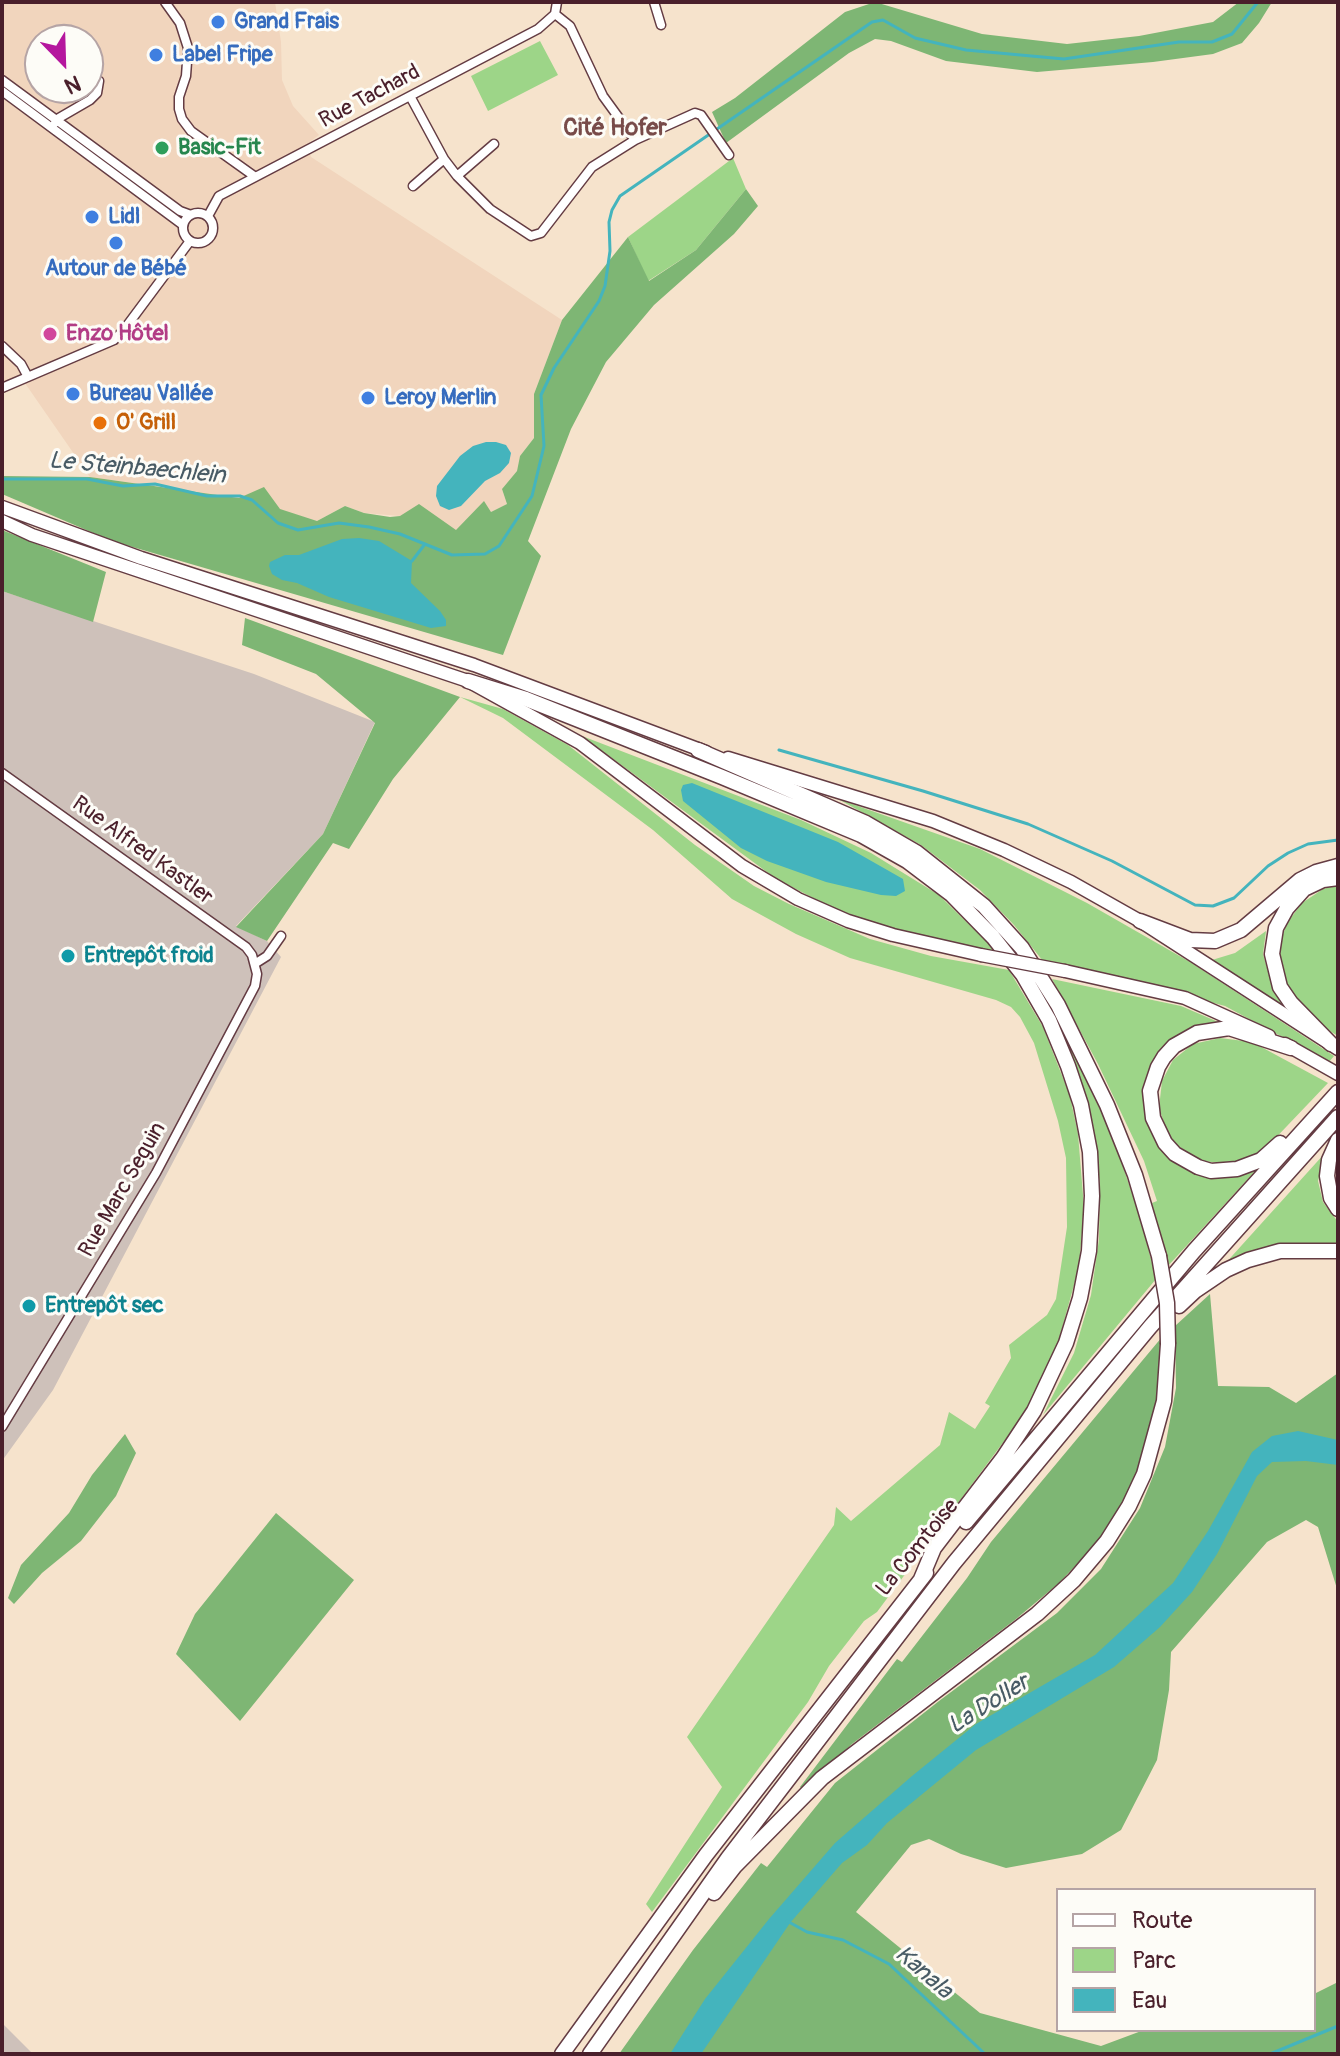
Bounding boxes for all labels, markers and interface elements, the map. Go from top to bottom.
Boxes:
place label: Grand Frais [234,9,339,35]
marker: Grand Frais [209,13,227,31]
north arrow [24,24,104,104]
place label: Label Fripe [172,42,273,68]
marker: Label Fripe [147,46,165,64]
street label: Rue Tachard [315,59,425,135]
text: N [60,68,85,100]
district label: Cité Hofer [563,115,667,143]
place label: Basic-Fit [178,135,261,161]
marker: Basic-Fit [153,139,171,157]
place label: Lidl [108,204,140,230]
marker: Lidl [83,208,101,226]
marker: Autour de Bébé [107,234,125,252]
place label: Autour de Bébé [45,256,187,282]
place label: Enzo Hôtel [66,321,169,347]
marker: Enzo Hôtel [41,325,59,343]
place label: Bureau Vallée [89,381,213,407]
marker: Bureau Vallée [64,385,82,403]
place label: Leroy Merlin [384,385,497,411]
marker: Leroy Merlin [359,389,377,407]
place label: O' Grill [116,410,176,436]
marker: O' Grill [91,414,109,432]
water label: Le Steinbaechlein [48,447,226,491]
street label: Rue Alfred Kastler [66,791,218,911]
place label: Entrepôt froid [84,943,214,969]
marker: Entrepôt froid [59,947,77,965]
street label: Rue Marc Seguin [74,1118,172,1262]
place label: Entrepôt sec [45,1293,164,1319]
marker: Entrepôt sec [20,1297,38,1315]
street label: La Comtoise [871,1494,965,1602]
water label: La Doller [943,1669,1035,1741]
legend [1056,1888,1316,2032]
text: Route [1132,1906,1192,1935]
water label: Kanala [888,1940,958,2006]
text: Parc [1132,1946,1176,1975]
text: Eau [1132,1986,1167,2015]

